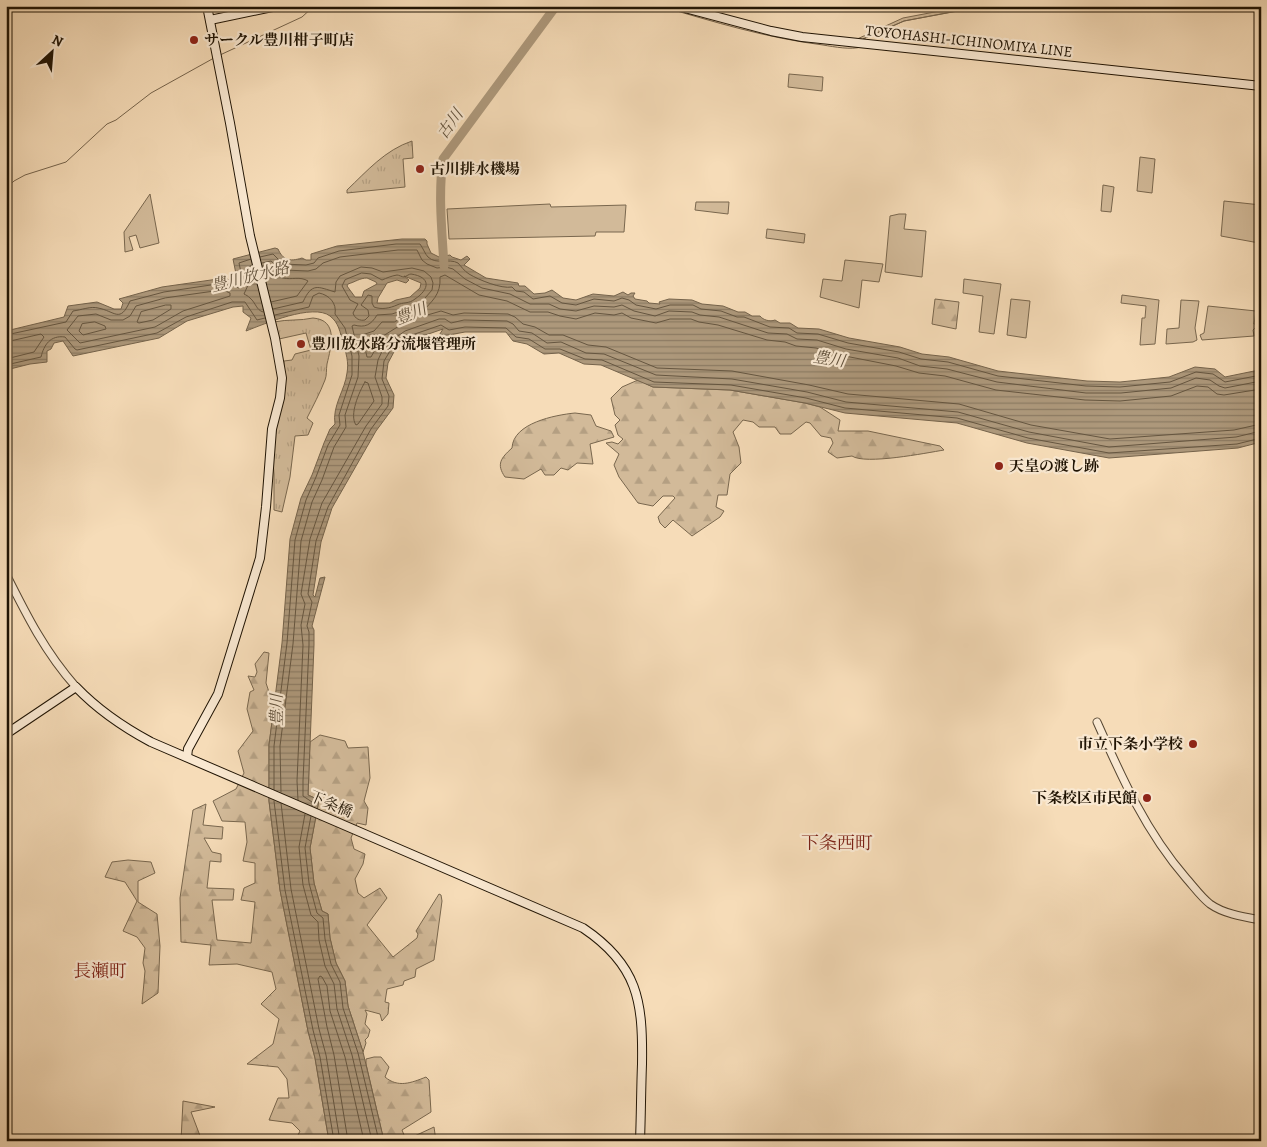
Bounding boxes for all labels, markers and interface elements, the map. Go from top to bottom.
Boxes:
street label: TOYOHASHI-ICHINOMIYA LINE [865,20,1073,62]
north arrow [28,28,78,78]
text: N [49,30,66,52]
place label: サークル豊川柑子町店 [204,30,354,50]
marker: サークル豊川柑子町店 [188,34,200,46]
water label: 古川 [432,103,469,143]
place label: 古川排水機場 [430,159,520,179]
marker: 古川排水機場 [414,163,426,175]
water label: 豊川放水路 [209,256,292,297]
water label: 豊川 [392,297,432,330]
place label: 豊川放水路分流堰管理所 [311,334,476,354]
marker: 豊川放水路分流堰管理所 [295,338,307,350]
water label: 豊川 [811,346,848,373]
place label: 天皇の渡し跡 [1009,456,1099,476]
marker: 天皇の渡し跡 [993,460,1005,472]
water label: 豊川 [266,692,288,726]
place label: 市立下条小学校 [1078,734,1183,754]
marker: 市立下条小学校 [1187,738,1199,750]
street label: 下条橋 [306,786,356,822]
place label: 下条校区市民館 [1032,788,1137,808]
marker: 下条校区市民館 [1141,792,1153,804]
district label: 下条西町 [801,831,873,855]
district label: 長瀬町 [73,959,127,983]

